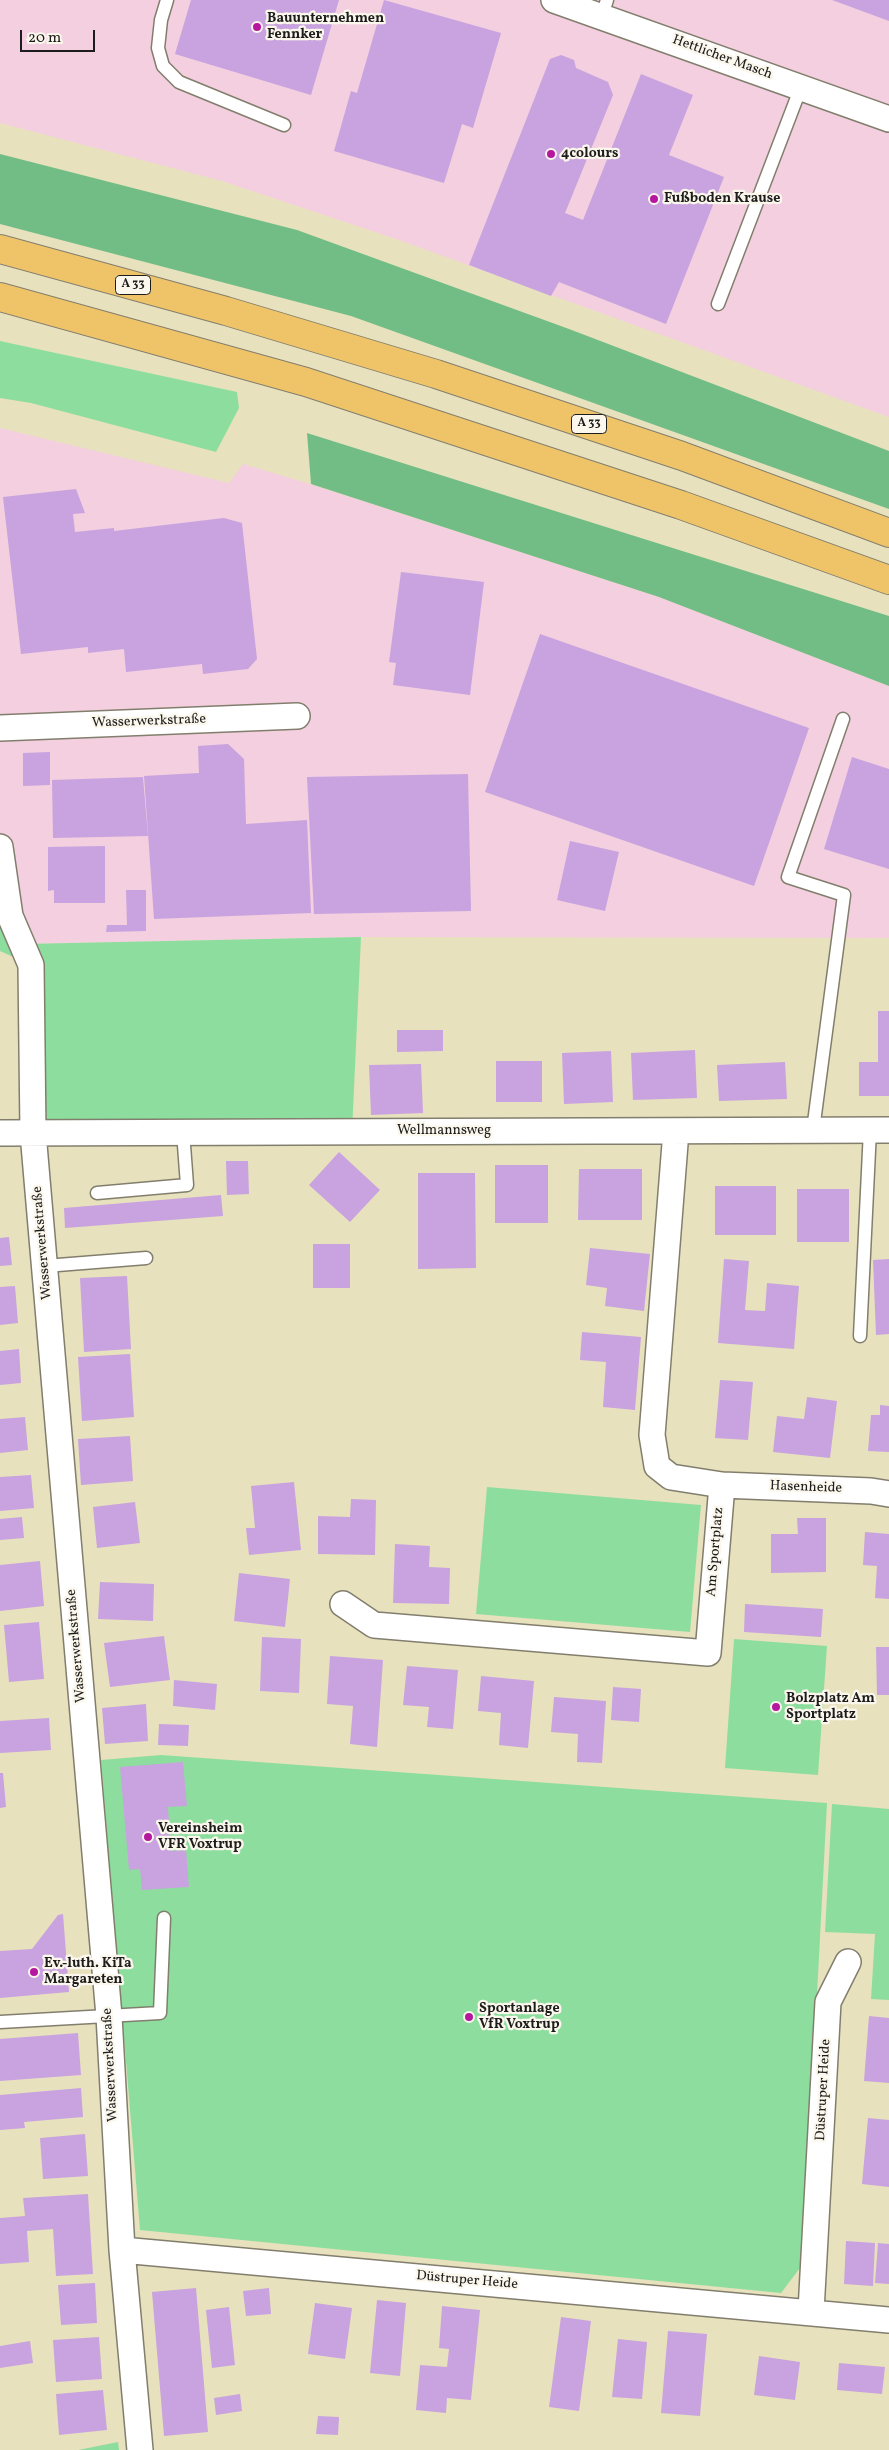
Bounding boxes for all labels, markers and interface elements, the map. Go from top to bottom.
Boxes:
place label: Bauunternehmen Fennker [267,11,384,44]
scale bar [22,20,98,52]
marker: Bauunternehmen Fennker [251,21,263,33]
text: 20 m [28,28,61,49]
street label: Hettlicher Masch [670,32,774,84]
place label: 4colours [561,146,618,162]
marker: 4colours [545,148,557,160]
place label: Fußboden Krause [664,191,780,207]
marker: Fußboden Krause [648,193,660,205]
road number: A 33 [116,276,150,294]
road number: A 33 [572,414,606,434]
street label: Wasserwerkstraße [92,712,206,732]
street label: Wellmannsweg [397,1123,491,1139]
street label: Wasserwerkstraße [30,1185,56,1301]
street label: Hasenheide [770,1478,842,1498]
street label: Am Sportplatz [704,1507,728,1597]
street label: Wasserwerkstraße [64,1588,90,1704]
place label: Bolzplatz Am Sportplatz [786,1691,875,1724]
marker: Bolzplatz Am Sportplatz [770,1701,782,1713]
place label: Vereinsheim VFR Voxtrup [158,1821,242,1854]
marker: Vereinsheim VFR Voxtrup [142,1831,154,1843]
place label: Ev.-luth. KiTa Margareten [44,1956,132,1988]
marker: Ev.-luth. KiTa Margareten [28,1966,40,1978]
place label: Sportanlage VfR Voxtrup [479,2001,560,2034]
street label: Wasserwerkstraße [100,2008,122,2122]
marker: Sportanlage VfR Voxtrup [463,2011,475,2023]
street label: Düstruper Heide [813,2039,835,2141]
street label: Düstruper Heide [415,2268,519,2294]

